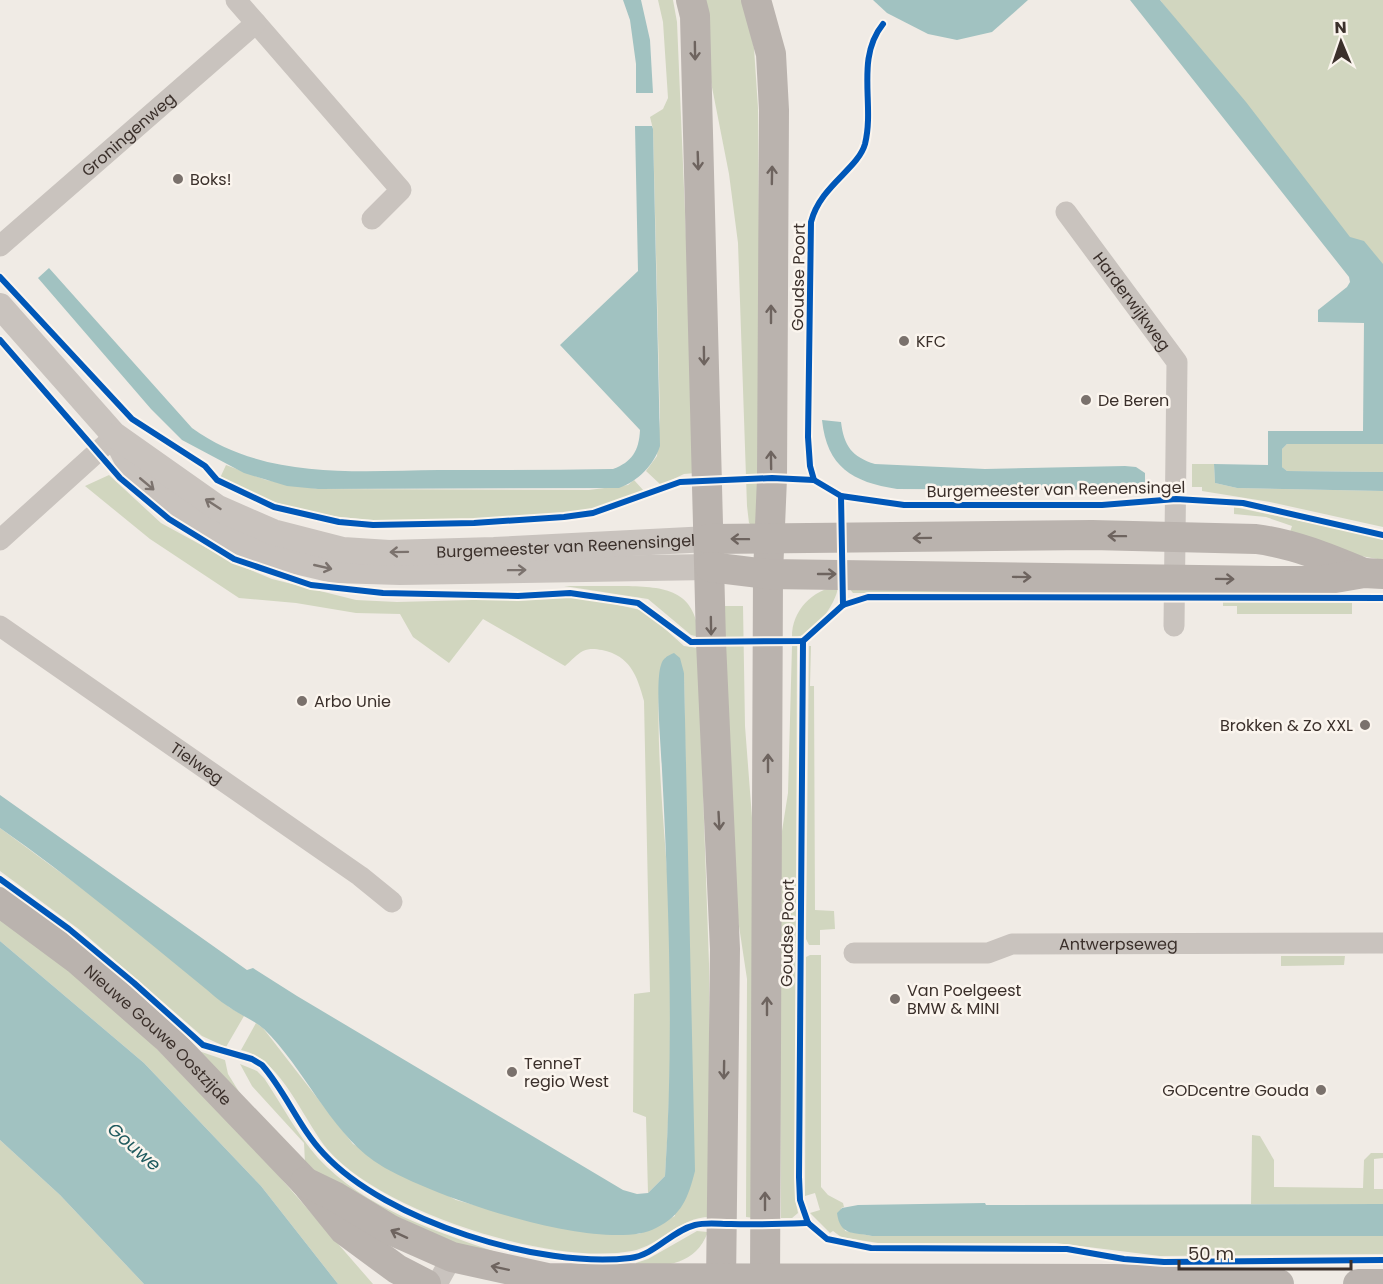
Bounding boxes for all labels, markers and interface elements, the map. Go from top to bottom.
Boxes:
north arrow [1311,12,1371,72]
text: N [1334,16,1347,39]
one-way arrow [689,41,701,61]
street label: Groningenweg [76,87,181,182]
one-way arrow [692,151,704,171]
one-way arrow [767,166,778,186]
place label: Boks! [190,168,231,191]
marker: Boks! [171,172,185,186]
street label: Goudse Poort [786,223,811,331]
street label: Harderwijkweg [1087,247,1176,356]
one-way arrow [765,305,777,325]
place label: KFC [916,330,946,353]
marker: KFC [897,334,911,348]
one-way arrow [698,346,710,366]
place label: De Beren [1098,389,1169,412]
marker: De Beren [1079,393,1093,407]
one-way arrow [765,451,777,471]
street label: Burgemeester van Reenensingel [926,476,1186,503]
one-way arrow [139,477,154,491]
one-way arrow [205,497,222,509]
street label: Burgemeester van Reenensingel [436,529,696,564]
one-way arrow [1108,530,1128,542]
one-way arrow [913,532,933,544]
one-way arrow [730,533,750,545]
one-way arrow [390,547,410,558]
one-way arrow [313,562,332,573]
one-way arrow [507,564,527,576]
one-way arrow [816,568,836,580]
one-way arrow [1011,571,1031,583]
one-way arrow [1215,573,1235,585]
one-way arrow [705,615,717,635]
place label: Arbo Unie [314,690,391,713]
marker: Arbo Unie [295,694,309,708]
place label: Brokken & Zo XXL [1220,714,1353,737]
marker: Brokken & Zo XXL [1358,718,1372,732]
street label: Tielweg [166,737,228,790]
one-way arrow [762,753,774,773]
one-way arrow [713,810,725,830]
street label: Goudse Poort [775,879,800,987]
street label: Antwerpseweg [1059,933,1178,956]
street label: Nieuwe Gouwe Oostzijde [79,960,237,1111]
place label: Van Poelgeest BMW & MINI [907,979,1022,1020]
marker: Van Poelgeest BMW & MINI [888,992,902,1006]
one-way arrow [761,996,773,1016]
place label: TenneT regio West [524,1052,609,1093]
one-way arrow [718,1060,730,1080]
marker: TenneT regio West [505,1065,519,1079]
place label: GODcentre Gouda [1162,1079,1309,1102]
marker: GODcentre Gouda [1314,1083,1328,1097]
water label: Gouwe [102,1117,166,1177]
one-way arrow [760,1191,771,1211]
one-way arrow [390,1227,408,1239]
scale bar [1179,1233,1352,1271]
text: 50 m [1188,1241,1234,1266]
one-way arrow [490,1261,509,1273]

